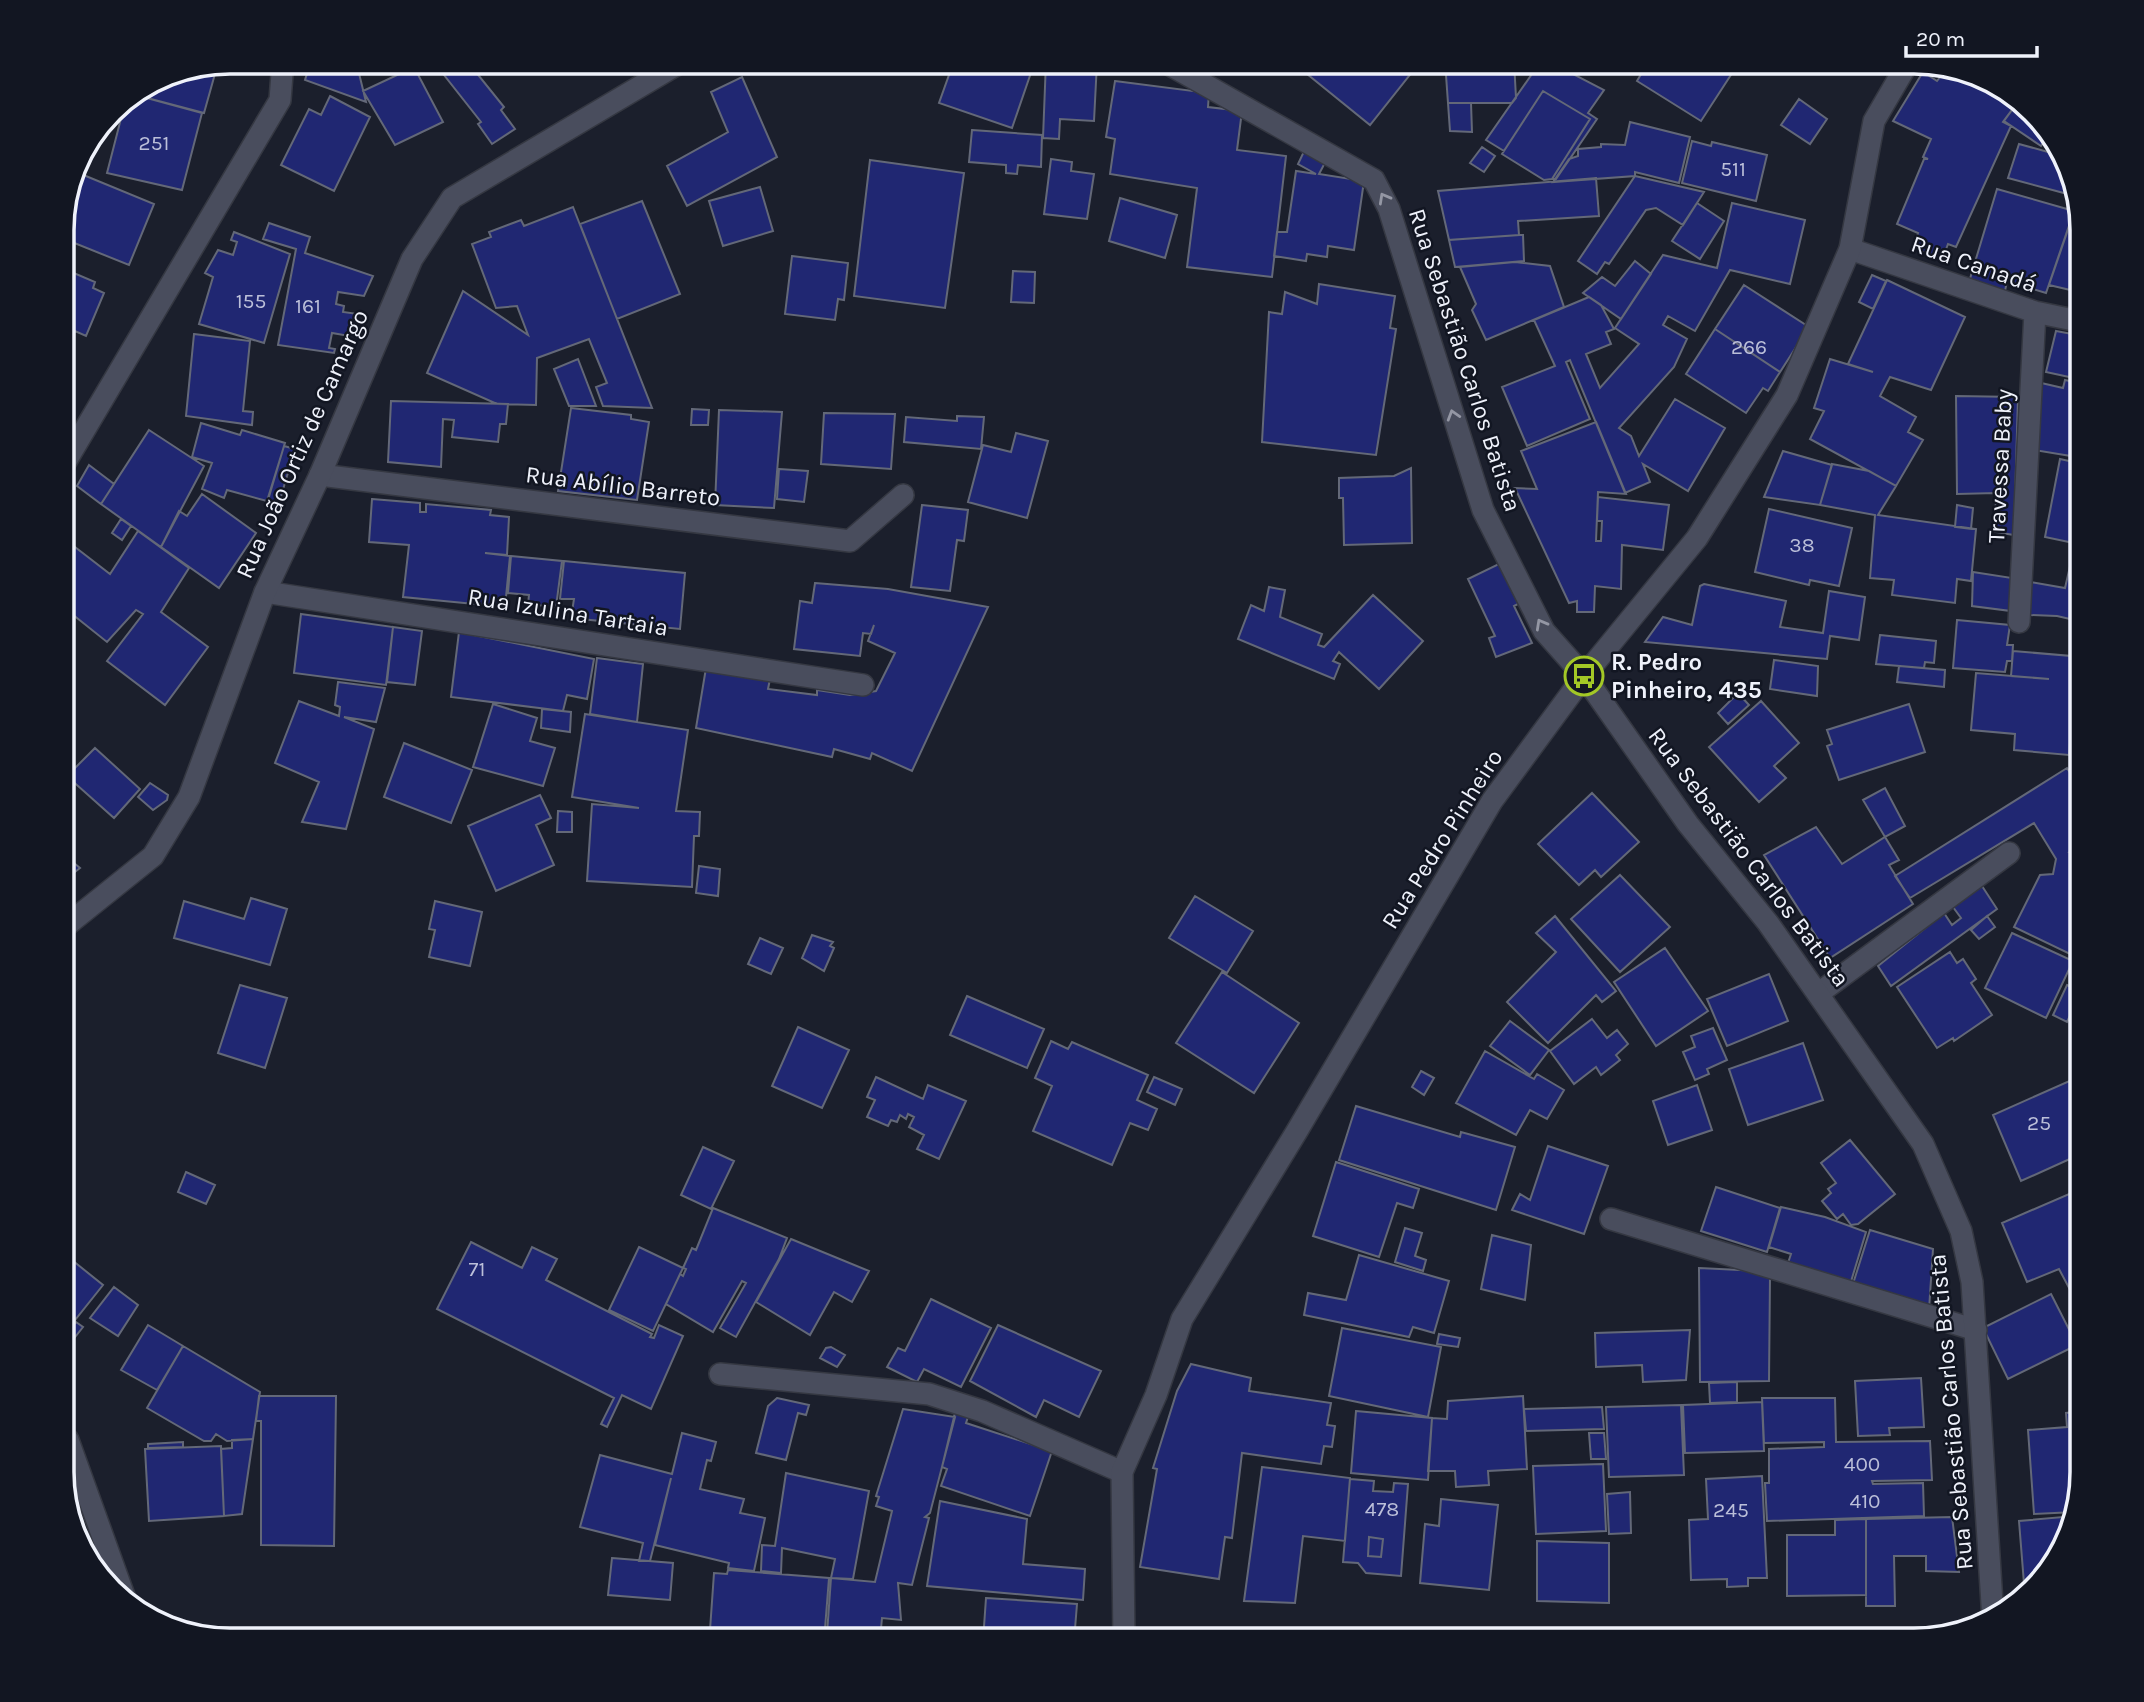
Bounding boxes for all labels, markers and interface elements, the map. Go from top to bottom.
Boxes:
scale bar [1906,14,2037,58]
text: 20 m [1916,27,1965,51]
house number: 251 [139,131,169,155]
house number: 511 [1720,157,1746,181]
one-way arrow [1378,193,1392,206]
street label: Rua Sebastião Carlos Batista [1403,205,1527,515]
street label: Rua Canadá [1907,229,2041,299]
house number: 155 [236,289,266,313]
house number: 161 [295,294,321,318]
street label: Rua João Ortiz de Camargo [230,305,374,583]
house number: 266 [1731,335,1767,359]
street label: Travessa Baby [1982,388,2018,544]
one-way arrow [1447,409,1462,421]
street label: Rua Abílio Barreto [524,460,722,512]
house number: 38 [1789,533,1815,557]
street label: Rua Izulina Tartaia [466,582,670,642]
one-way arrow [1536,619,1549,631]
place label: R. Pedro Pinheiro, 435 [1611,648,1762,704]
bus stop icon: R. Pedro Pinheiro, 435 [1563,655,1605,697]
street label: Rua Sebastião Carlos Batista [1642,722,1856,992]
street label: Rua Pedro Pinheiro [1376,744,1508,934]
house number: 25 [2027,1111,2051,1135]
street label: Rua Sebastião Carlos Batista [1923,1253,1979,1571]
house number: 71 [469,1257,485,1281]
house number: 400 [1844,1452,1880,1476]
house number: 410 [1849,1489,1881,1513]
house number: 478 [1365,1497,1399,1521]
house number: 245 [1713,1498,1749,1522]

